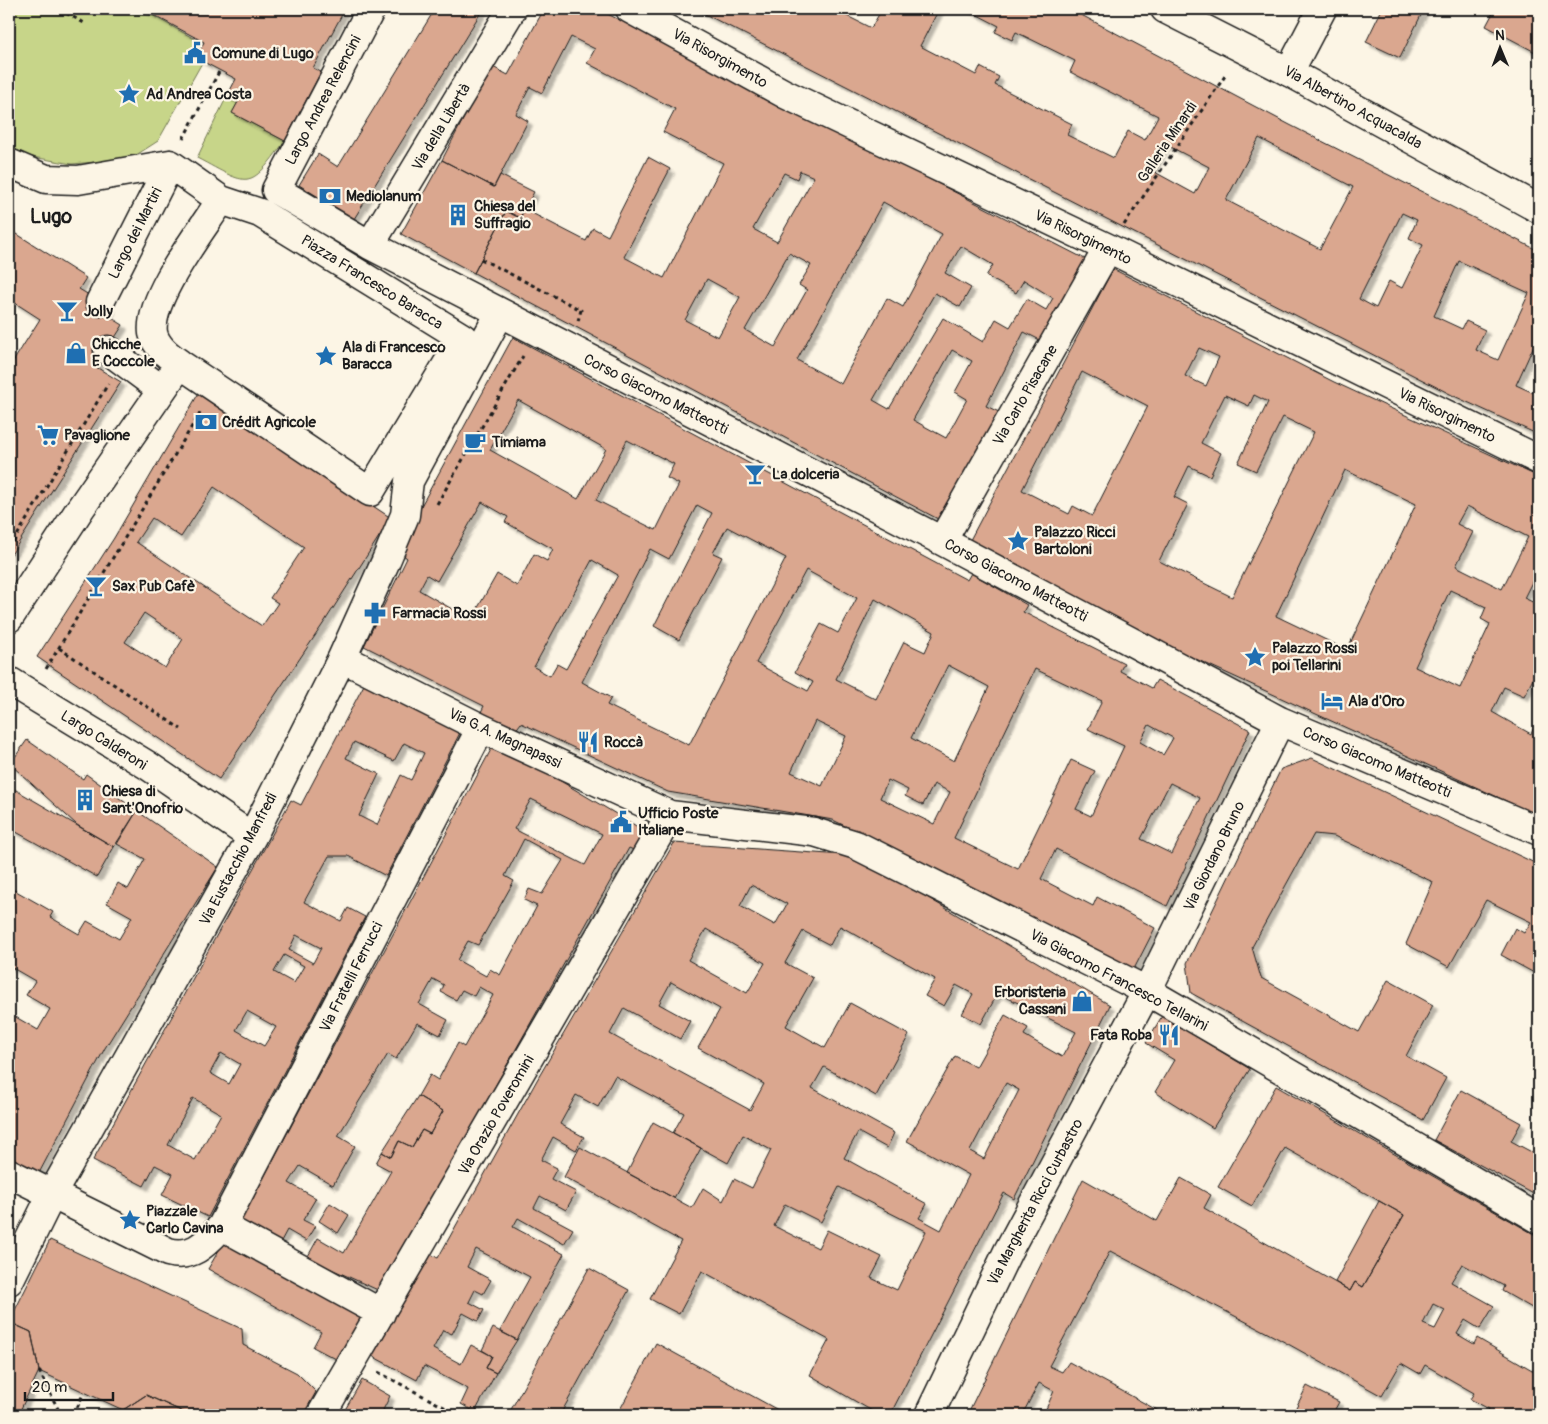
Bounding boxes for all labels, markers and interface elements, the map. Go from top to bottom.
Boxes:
north arrow [1476,22,1526,72]
street label: Via Risorgimento [669,24,771,92]
text: N [1495,27,1505,44]
street label: Largo Andrea Relencini [281,32,366,168]
public building icon: Comune di Lugo [182,40,208,66]
place label: Comune di Lugo [212,44,314,63]
street label: Via Albertino Acquacalda [1280,61,1425,153]
street label: Via della Libertà [408,80,475,174]
place icon: Ad Andrea Costa [116,81,142,107]
place label: Ad Andrea Costa [146,85,252,104]
street label: Galleria Minardi [1133,98,1202,186]
bank icon: Mediolanum [317,183,343,209]
street label: Largo dei Martiri [104,184,167,282]
place label: Mediolanum [346,187,421,206]
place label: Chiesa del Suffragio [474,197,536,233]
building icon: Chiesa del Suffragio [445,202,471,228]
district label: Lugo [30,204,72,229]
street label: Via Risorgimento [1031,206,1135,269]
street label: Piazza Francesco Baracca [297,231,446,334]
bar icon: Jolly [54,298,80,324]
place label: Jolly [84,302,113,321]
place label: Chicche E Coccole [92,335,155,371]
place label: Ala di Francesco Baracca [342,338,446,374]
shop icon: Chicche E Coccole [63,340,89,366]
street label: Via Carlo Pisacane [989,341,1062,449]
place icon: Ala di Francesco Baracca [313,343,339,369]
street label: Corso Giacomo Matteotti [580,350,732,439]
street label: Via Risorgimento [1395,384,1499,447]
bank icon: Crédit Agricole [193,409,219,435]
place label: Crédit Agricole [222,413,316,432]
supermarket icon: Pavaglione [35,422,61,448]
place label: Pavaglione [64,426,131,445]
cafe icon: Timiama [462,429,488,455]
place label: Timiama [491,433,546,452]
bar icon: La dolceria [742,461,768,487]
place label: La dolceria [772,465,839,484]
place label: Palazzo Ricci Bartoloni [1034,523,1116,559]
place icon: Palazzo Ricci Bartoloni [1005,528,1031,554]
street label: Corso Giacomo Matteotti [941,535,1091,626]
bar icon: Sax Pub Cafè [83,573,109,599]
place label: Sax Pub Cafè [112,577,195,596]
pharmacy icon: Farmacia Rossi [362,600,388,626]
place label: Farmacia Rossi [392,604,486,623]
place label: Palazzo Rossi poi Tellarini [1272,639,1357,675]
place icon: Palazzo Rossi poi Tellarini [1242,644,1268,670]
hotel icon: Ala d'Oro [1319,688,1345,714]
place label: Ala d'Oro [1348,692,1405,711]
street label: Via G.A. Magnapassi [445,704,565,773]
street label: Largo Calderoni [57,706,151,775]
street label: Corso Giacomo Matteotti [1300,723,1454,803]
restaurant icon: Roccà [575,729,601,755]
place label: Roccà [604,733,643,752]
place label: Chiesa di Sant'Onofrio [102,782,183,818]
building icon: Chiesa di Sant'Onofrio [72,787,98,813]
street label: Via Eustacchio Manfredi [195,789,282,929]
street label: Via Giordano Bruno [1180,798,1249,914]
place label: Ufficio Poste Italiane [638,804,719,840]
public building icon: Ufficio Poste Italiane [608,809,634,835]
street label: Via Fratelli Ferrucci [315,919,388,1036]
street label: Via Giacomo Francesco Tellarini [1026,925,1212,1036]
place label: Erboristeria Cassani [994,983,1066,1019]
shop icon: Erboristeria Cassani [1069,988,1095,1014]
restaurant icon: Fata Roba [1156,1022,1182,1048]
place label: Fata Roba [1090,1026,1152,1045]
street label: Via Orazio Poveromini [454,1051,539,1179]
street label: Via Margherita Ricci Curbastro [983,1116,1088,1289]
place label: Piazzale Carlo Cavina [146,1202,223,1238]
place icon: Piazzale Carlo Cavina [117,1207,143,1233]
scale bar [25,1369,112,1401]
text: 20 m [32,1378,67,1397]

